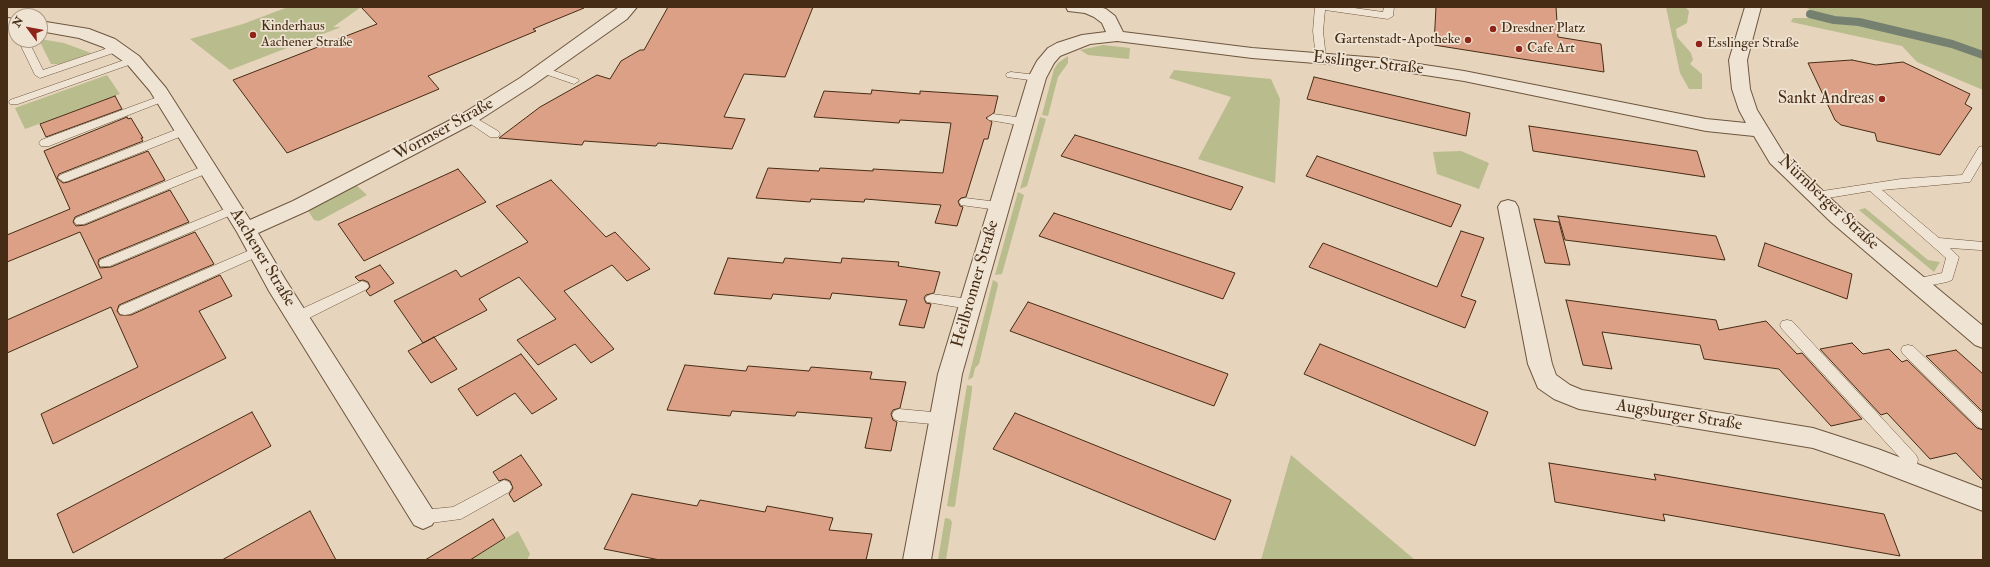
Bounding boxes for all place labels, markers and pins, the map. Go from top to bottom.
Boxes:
place label: Kinderhaus Aachener Straße [261,19,352,52]
place label: Dresdner Platz [1501,21,1585,37]
marker: Dresdner Platz [1488,24,1498,34]
marker: Kinderhaus Aachener Straße [248,30,258,40]
place label: Gartenstadt-Apotheke [1334,32,1460,48]
marker: Gartenstadt-Apotheke [1463,35,1473,45]
place label: Esslinger Straße [1707,36,1799,52]
marker: Esslinger Straße [1694,39,1704,49]
place label: Cafe Art [1527,41,1575,57]
marker: Cafe Art [1514,44,1524,54]
place label: Sankt Andreas [1778,89,1874,109]
marker: Sankt Andreas [1877,94,1887,104]

